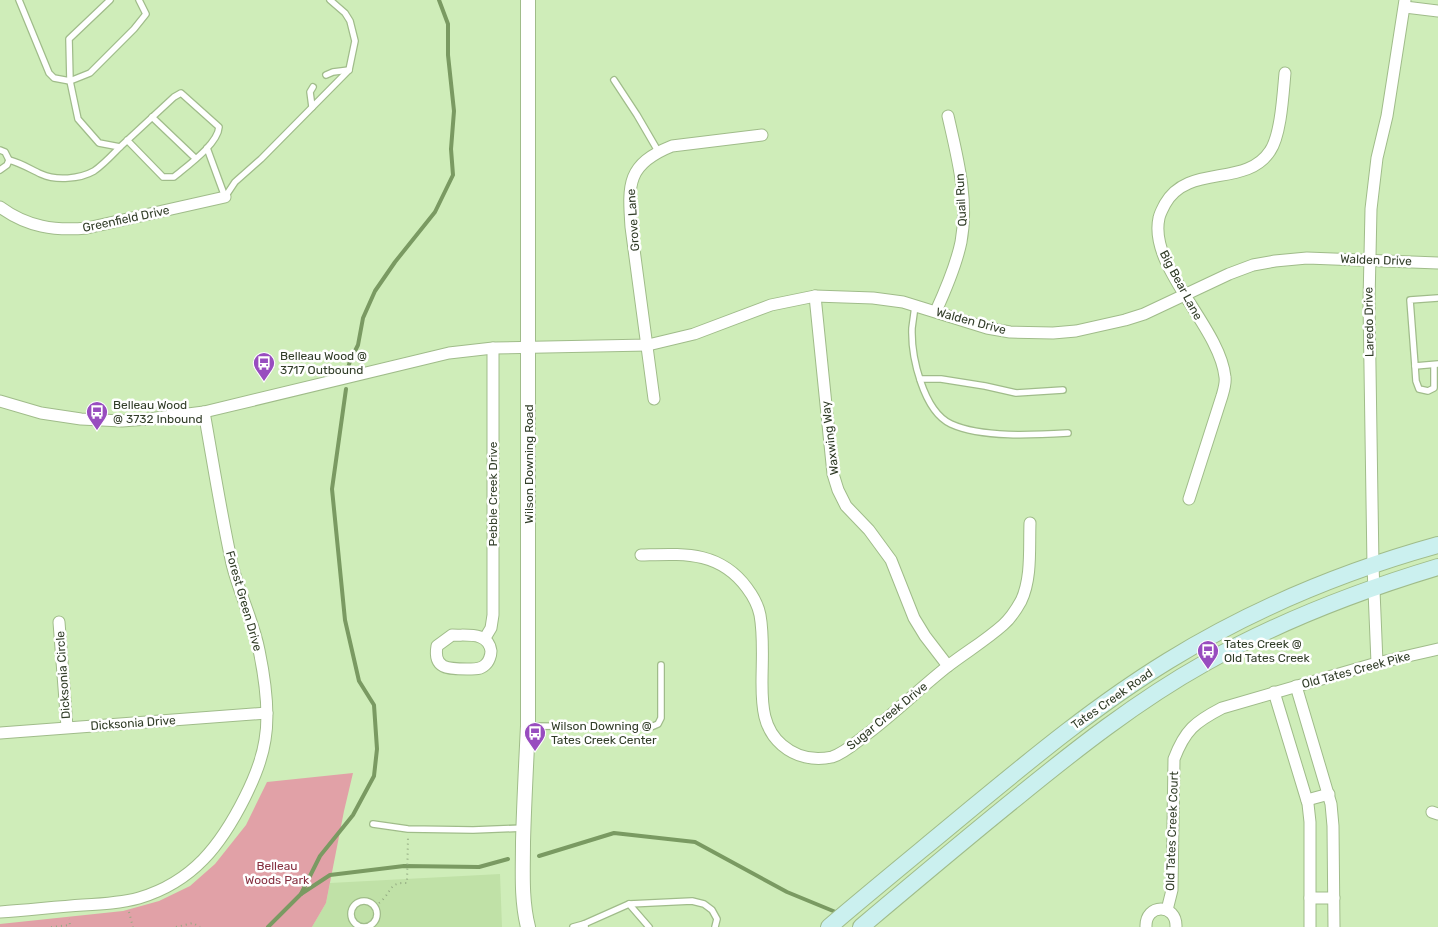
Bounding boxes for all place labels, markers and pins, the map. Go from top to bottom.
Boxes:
place label: Belleau Wood @ 3717 Outbound [280,349,367,377]
bus stop icon: Belleau Wood @ 3717 Outbound [252,351,276,382]
place label: Belleau Wood @ 3732 Inbound [113,398,203,426]
bus stop icon: Belleau Wood @ 3732 Inbound [85,400,109,431]
place label: Tates Creek @ Old Tates Creek [1224,637,1311,665]
bus stop icon: Tates Creek @ Old Tates Creek [1196,639,1220,670]
place label: Wilson Downing @ Tates Creek Center [551,719,657,747]
bus stop icon: Wilson Downing @ Tates Creek Center [523,721,547,752]

